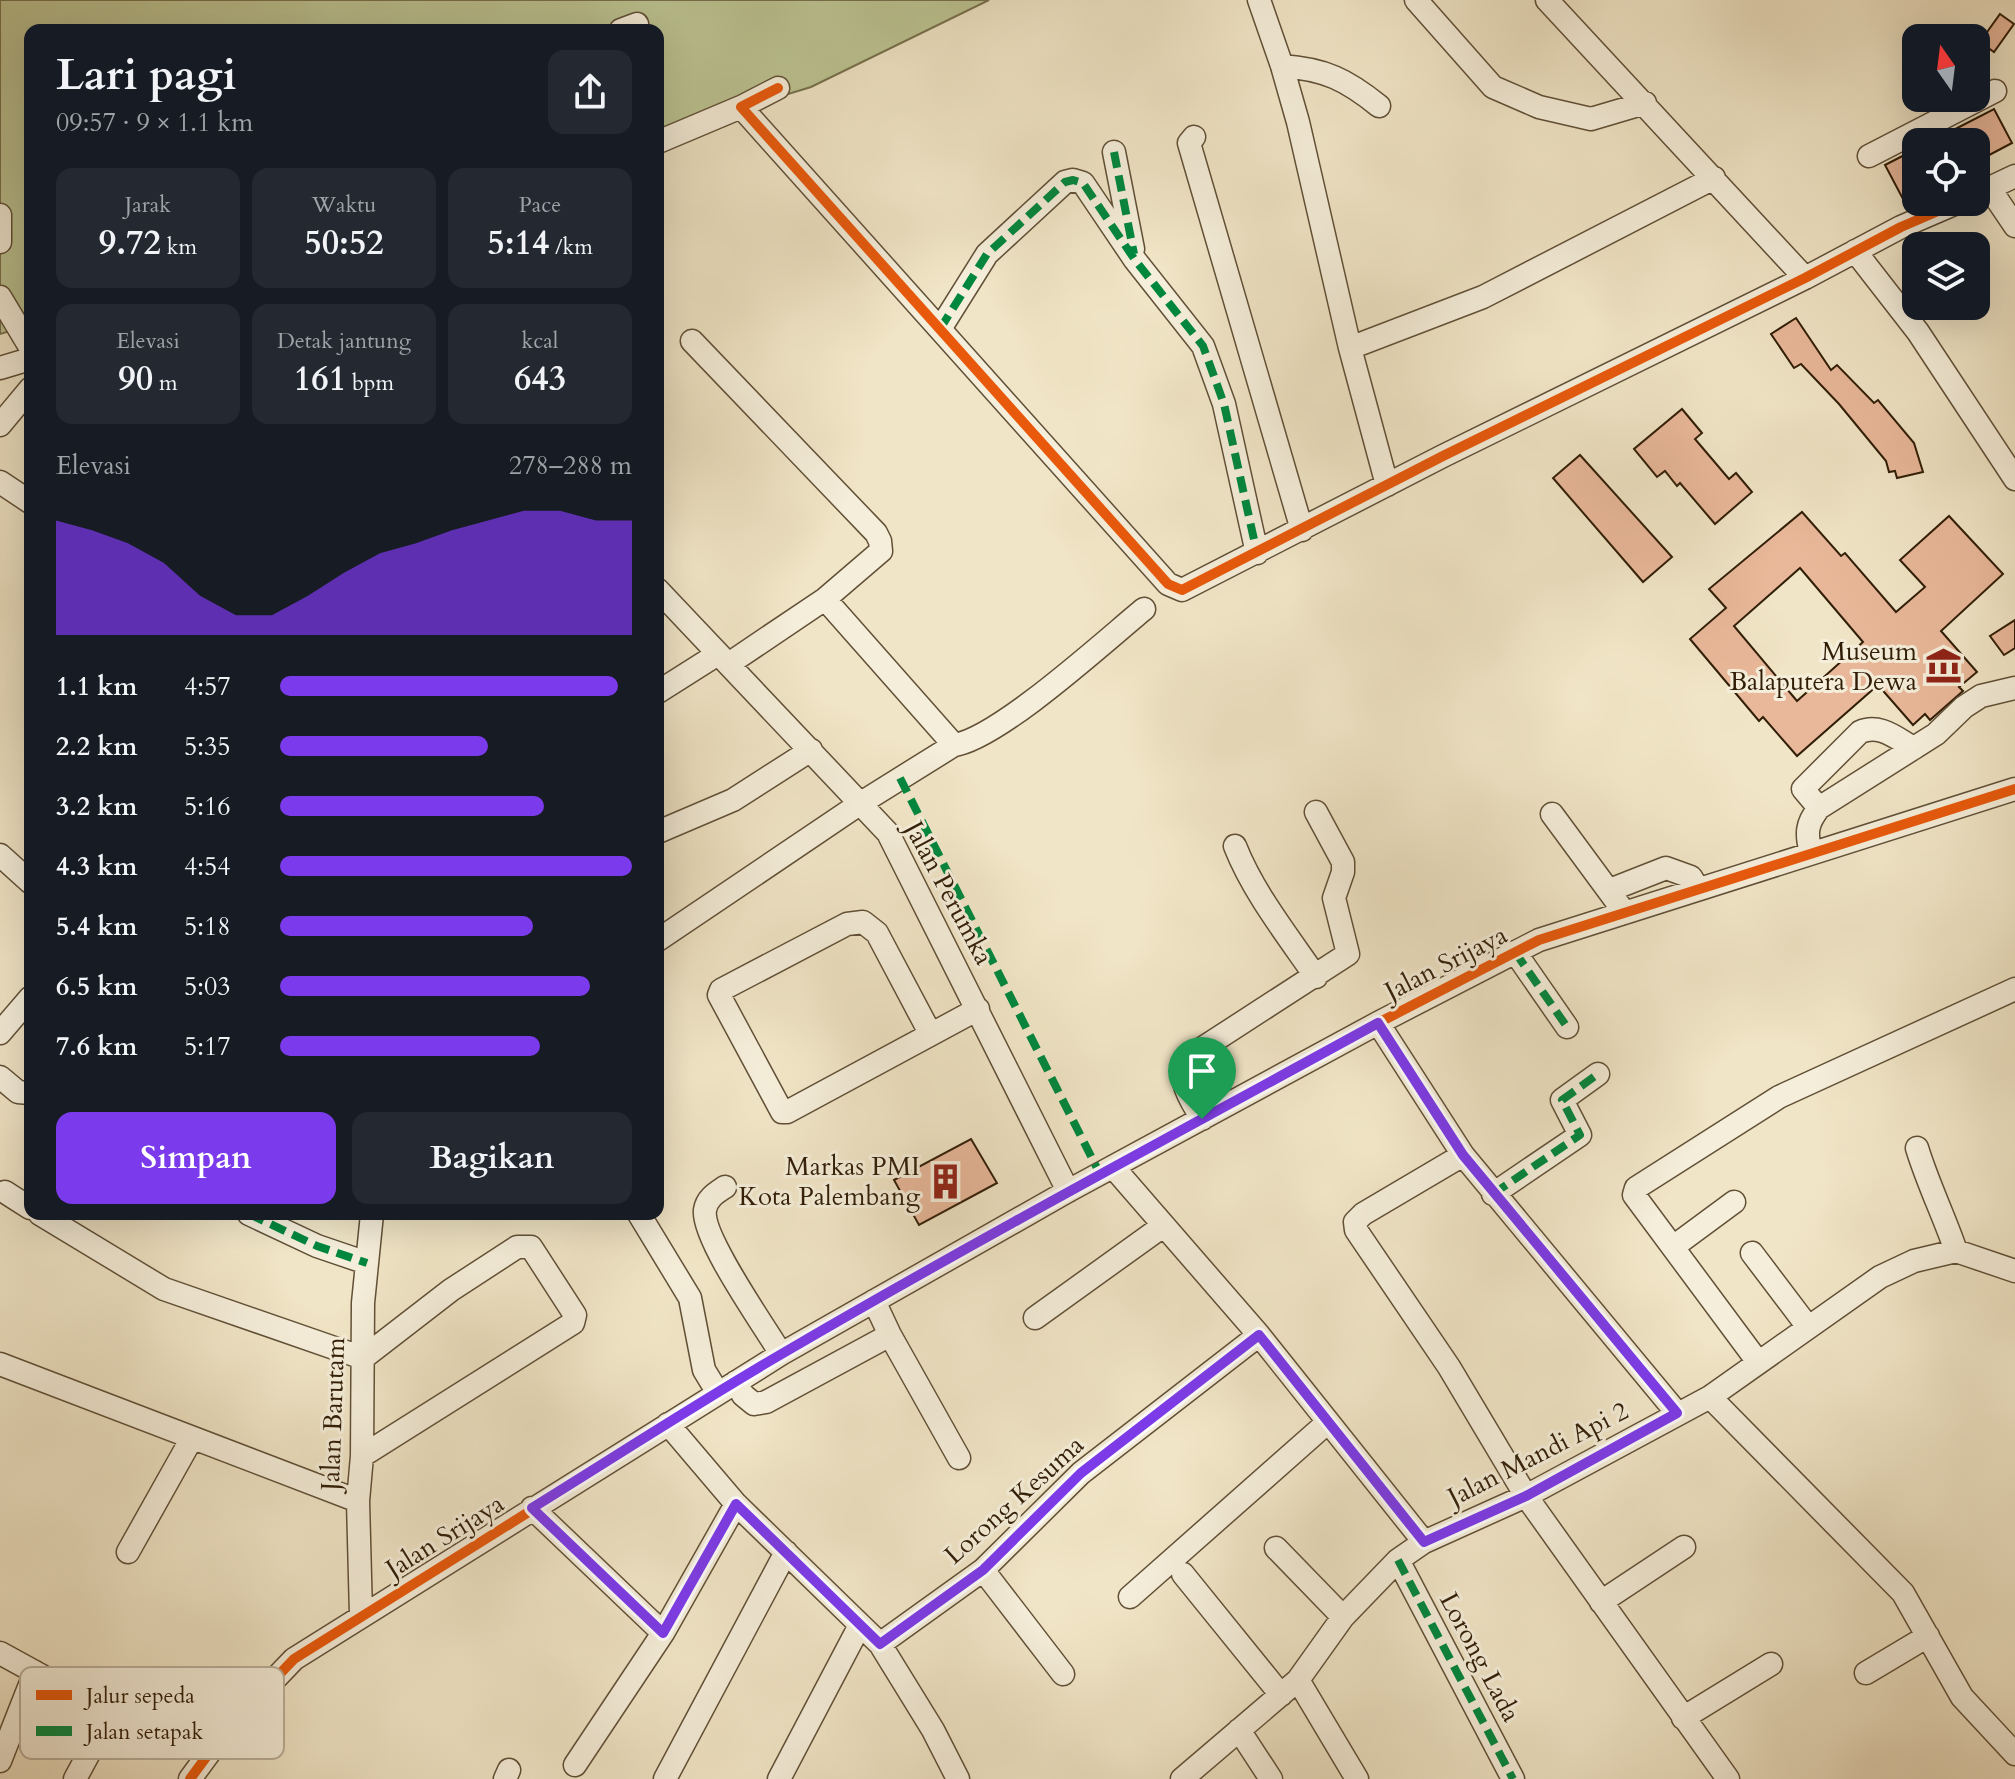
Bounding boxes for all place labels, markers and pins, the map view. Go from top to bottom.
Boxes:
place label: Museum Balaputera Dewa [1729,634,1917,699]
museum icon: Museum Balaputera Dewa [1924,647,1962,685]
pin [1168,1037,1236,1119]
place label: Markas PMI Kota Palembang [739,1149,920,1214]
building icon: Markas PMI Kota Palembang [927,1162,965,1200]

